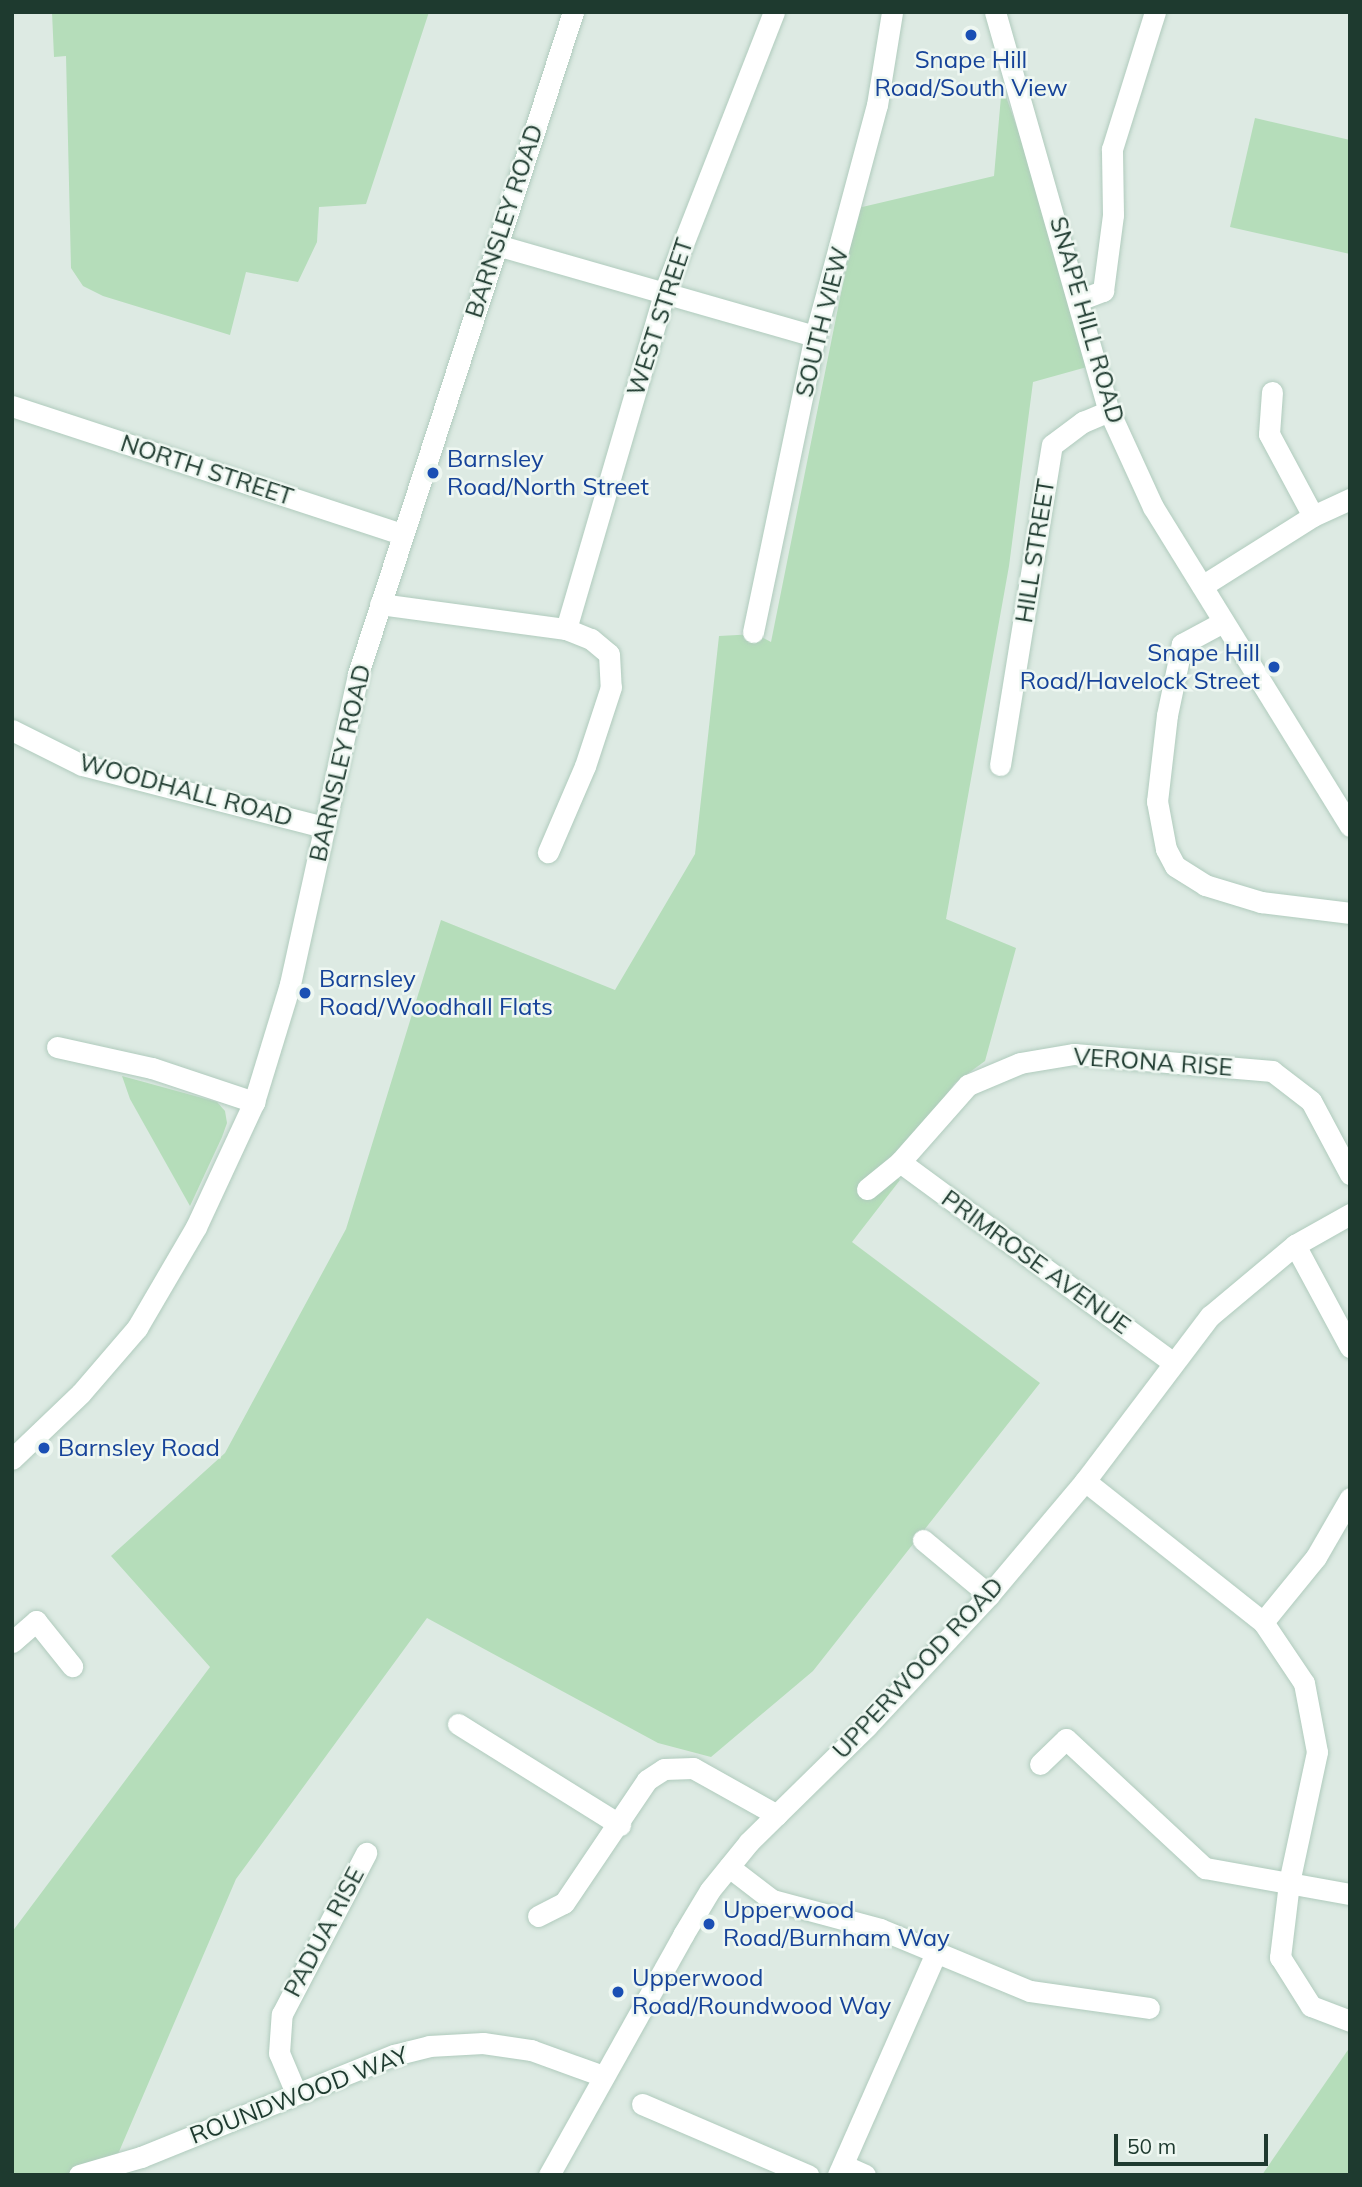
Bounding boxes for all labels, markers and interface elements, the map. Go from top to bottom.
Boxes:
marker: Snape Hill Road/South View [963,27,979,43]
place label: Snape Hill Road/South View [874,46,1068,102]
street label: BARNSLEY ROAD [459,121,549,321]
street label: SNAPE HILL ROAD [1044,213,1130,427]
street label: WEST STREET [621,235,699,399]
street label: SOUTH VIEW [789,244,855,400]
street label: NORTH STREET [117,429,297,511]
place label: Barnsley Road/North Street [447,445,649,501]
marker: Barnsley Road/North Street [425,465,441,481]
street label: HILL STREET [1009,477,1061,625]
place label: Snape Hill Road/Havelock Street [1020,639,1260,695]
marker: Snape Hill Road/Havelock Street [1266,659,1282,675]
street label: BARNSLEY ROAD [303,662,377,864]
street label: WOODHALL ROAD [76,748,296,832]
place label: Barnsley Road/Woodhall Flats [319,965,553,1021]
marker: Barnsley Road/Woodhall Flats [297,985,313,1001]
street label: VERONA RISE [1072,1042,1234,1082]
street label: PRIMROSE AVENUE [936,1184,1136,1340]
place label: Barnsley Road [58,1434,220,1462]
marker: Barnsley Road [36,1440,52,1456]
street label: UPPERWOOD ROAD [827,1571,1009,1765]
street label: PADUA RISE [278,1862,370,2002]
place label: Upperwood Road/Burnham Way [723,1896,950,1952]
marker: Upperwood Road/Burnham Way [701,1916,717,1932]
place label: Upperwood Road/Roundwood Way [632,1964,891,2020]
marker: Upperwood Road/Roundwood Way [610,1984,626,2000]
street label: ROUNDWOOD WAY [186,2040,412,2150]
scale bar [1117,2120,1271,2164]
text: 50 m [1127,2133,1176,2159]

